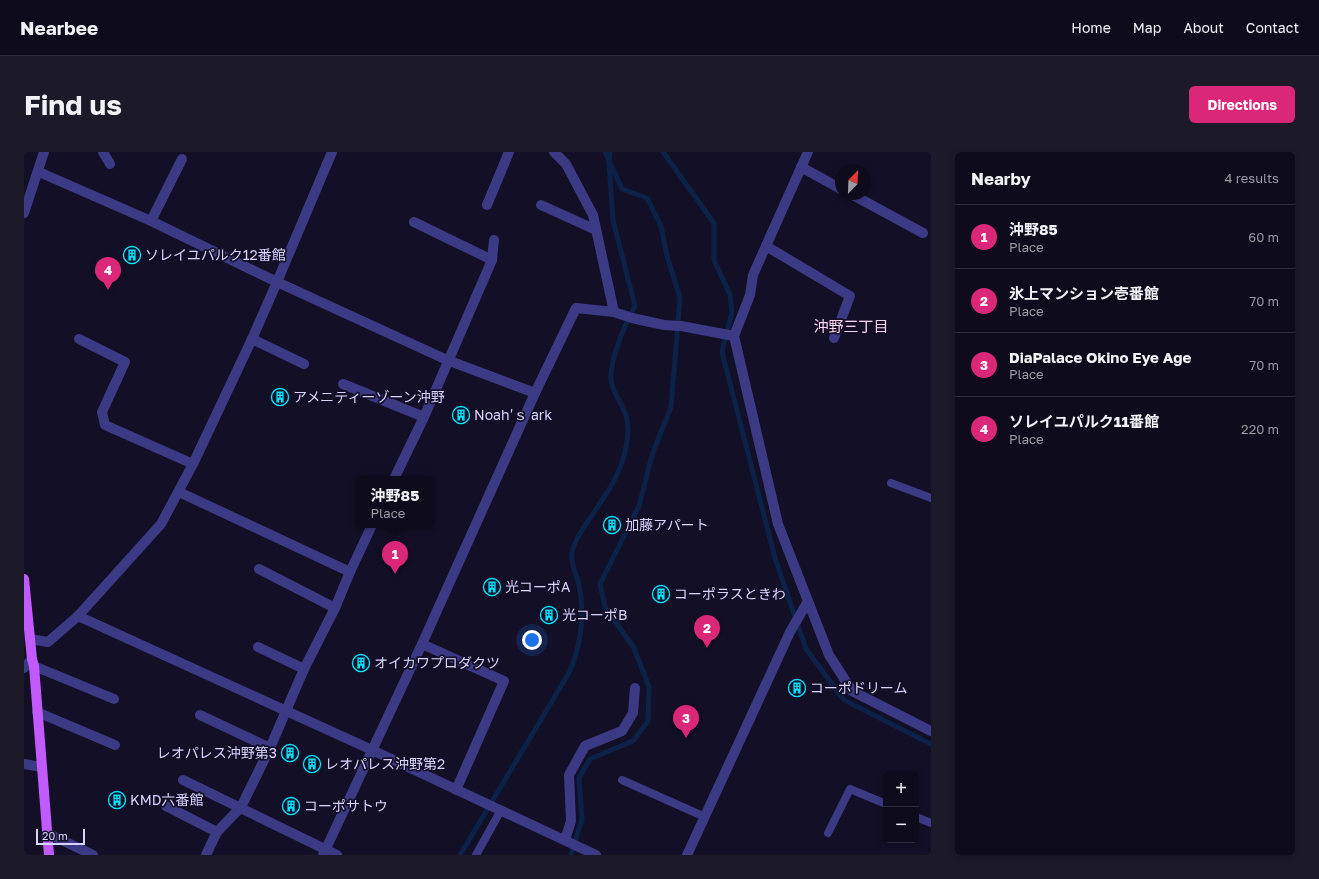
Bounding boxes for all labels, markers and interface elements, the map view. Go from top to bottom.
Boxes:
text: Nearbee [20,16,98,39]
text: Home [1071,19,1111,36]
text: Map [1133,19,1161,36]
text: About [1183,19,1224,36]
text: Contact [1246,19,1299,36]
button: Directions [1189,86,1295,123]
text: Find us [24,88,122,121]
north arrow [835,164,871,200]
text: Nearby [971,168,1031,189]
text: 4 results [1225,170,1279,186]
text: 沖野85 [1009,220,1058,238]
text: 1 [981,229,987,245]
text: 60 m [1248,229,1279,245]
text: Place [1009,239,1044,255]
building icon: ソレイユパルク12番館 [122,245,142,265]
place label: ソレイユパルク12番館 [145,246,286,263]
pin: 4 [95,257,121,290]
text: 氷上マンション壱番館 [1009,284,1159,302]
text: 2 [980,293,988,309]
text: 70 m [1249,293,1279,309]
text: Place [1009,303,1044,319]
district label: 沖野三丁目 [813,317,889,335]
text: DiaPalace Okino Eye Age [1009,348,1191,366]
text: 3 [980,357,988,373]
text: 70 m [1249,357,1279,373]
text: Place [1009,366,1044,382]
building icon: アメニティーゾーン沖野 [270,387,290,407]
place label: アメニティーゾーン沖野 [293,388,445,405]
building icon: Noah′ｓ ark [451,405,471,425]
place label: Noah′ｓ ark [474,406,552,423]
text: ソレイユパルク11番館 [1009,412,1159,430]
text: 4 [980,421,988,437]
text: 220 m [1241,421,1279,437]
text: Place [1009,431,1044,447]
popup [356,476,434,528]
text: 沖野85 [371,486,419,504]
text: Place [371,505,405,521]
building icon: 加藤アパート [602,515,622,535]
place label: 加藤アパート [625,516,709,533]
pin: 1 [382,541,408,574]
building icon: 光コーポA [482,577,502,597]
place label: 光コーポA [505,578,571,595]
building icon: コーポラスときわ [651,584,671,604]
place label: コーポラスときわ [674,585,786,602]
building icon: 光コーポB [539,605,559,625]
place label: 光コーポB [562,606,627,623]
pin: 2 [694,615,720,648]
your location [522,630,542,650]
building icon: オイカワプロダクツ [351,653,371,673]
place label: オイカワプロダクツ [374,654,500,671]
building icon: コーポドリーム [787,678,807,698]
place label: コーポドリーム [810,679,908,696]
pin: 3 [673,705,699,738]
building icon: レオパレス沖野第3 [280,743,300,763]
place label: レオパレス沖野第3 [157,744,277,761]
building icon: レオパレス沖野第2 [302,754,322,774]
place label: レオパレス沖野第2 [325,755,445,772]
map controls [883,771,919,843]
button: + [883,771,919,807]
building icon: KMD六番館 [107,790,127,810]
place label: KMD六番館 [130,791,204,808]
building icon: コーポサトウ [281,796,301,816]
place label: コーポサトウ [304,797,388,814]
button: − [883,807,919,843]
scale bar [36,827,85,846]
text: 20 m [42,829,68,842]

